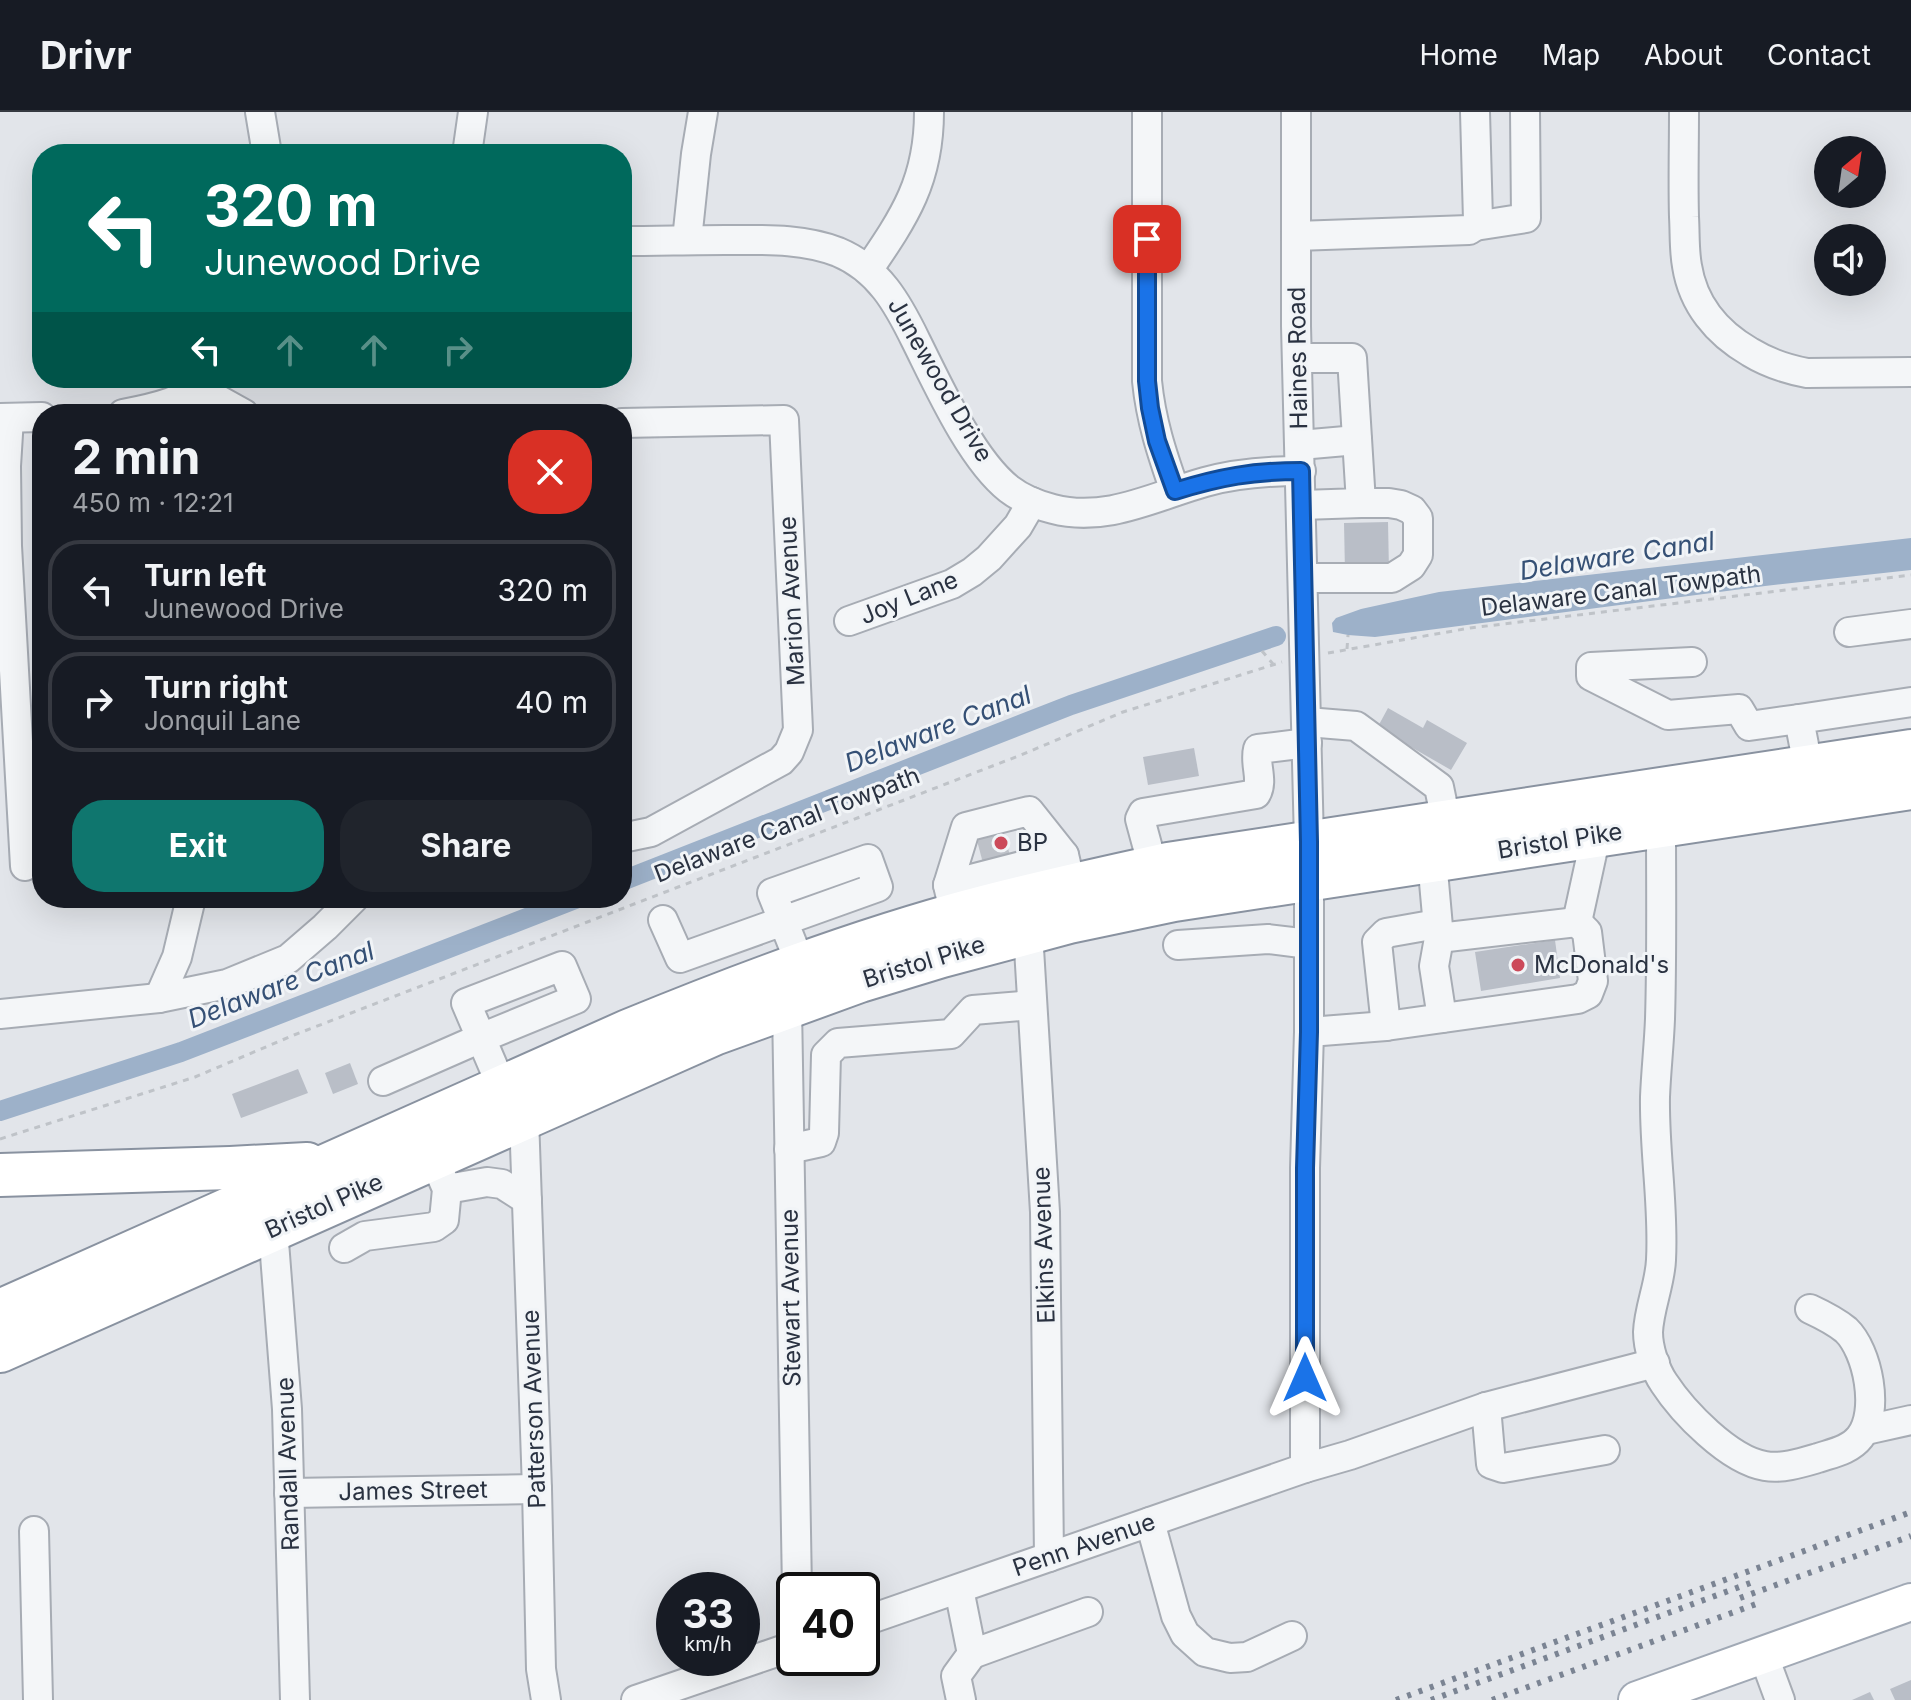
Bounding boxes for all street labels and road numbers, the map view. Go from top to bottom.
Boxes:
street label: Haines Road [1282,286,1313,430]
street label: Junewood Drive [882,293,999,467]
street label: Marion Avenue [773,515,810,687]
street label: Delaware Canal Towpath [1479,559,1763,622]
street label: Joy Lane [856,565,962,630]
street label: Delaware Canal Towpath [650,760,924,889]
street label: Bristol Pike [1495,816,1624,865]
street label: Bristol Pike [859,929,988,994]
street label: Elkins Avenue [1026,1166,1061,1324]
street label: Bristol Pike [260,1167,387,1244]
street label: Stewart Avenue [774,1209,807,1387]
street label: Patterson Avenue [516,1309,551,1509]
street label: Randall Avenue [270,1377,305,1551]
street label: James Street [338,1475,488,1506]
street label: Penn Avenue [1009,1507,1159,1582]

